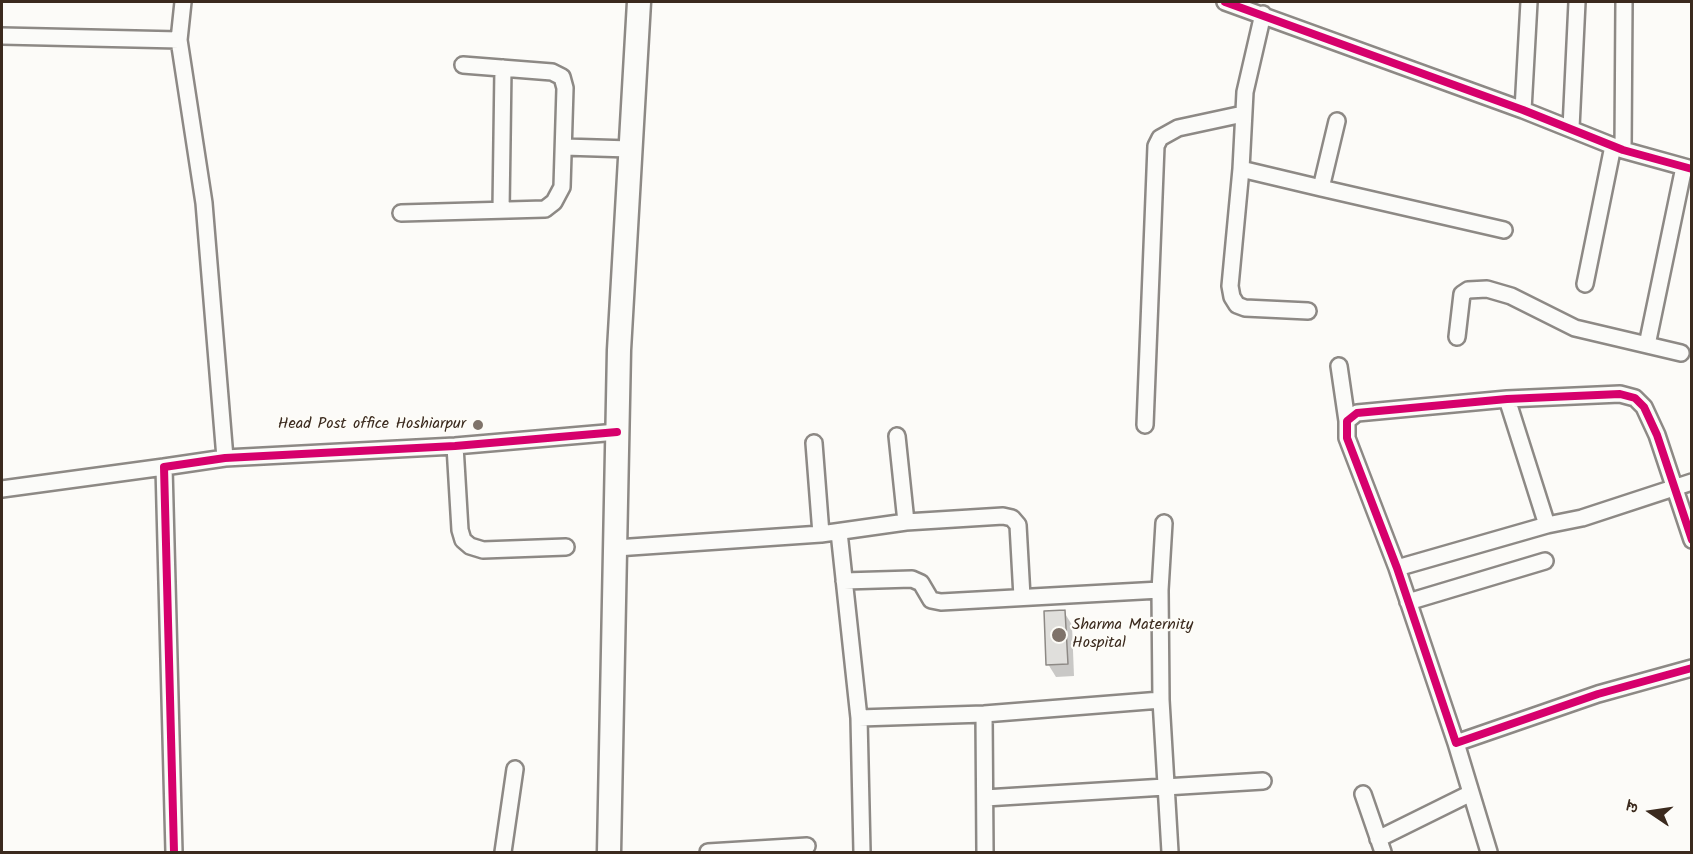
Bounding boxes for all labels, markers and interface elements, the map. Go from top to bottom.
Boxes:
place label: Head Post office Hoshiarpur [278,415,466,435]
marker: Head Post office Hoshiarpur [471,418,485,432]
place label: Sharma Maternity Hospital [1072,616,1193,654]
marker: Sharma Maternity Hospital [1050,626,1068,644]
north arrow [1621,782,1681,842]
text: उ [1620,800,1646,816]

